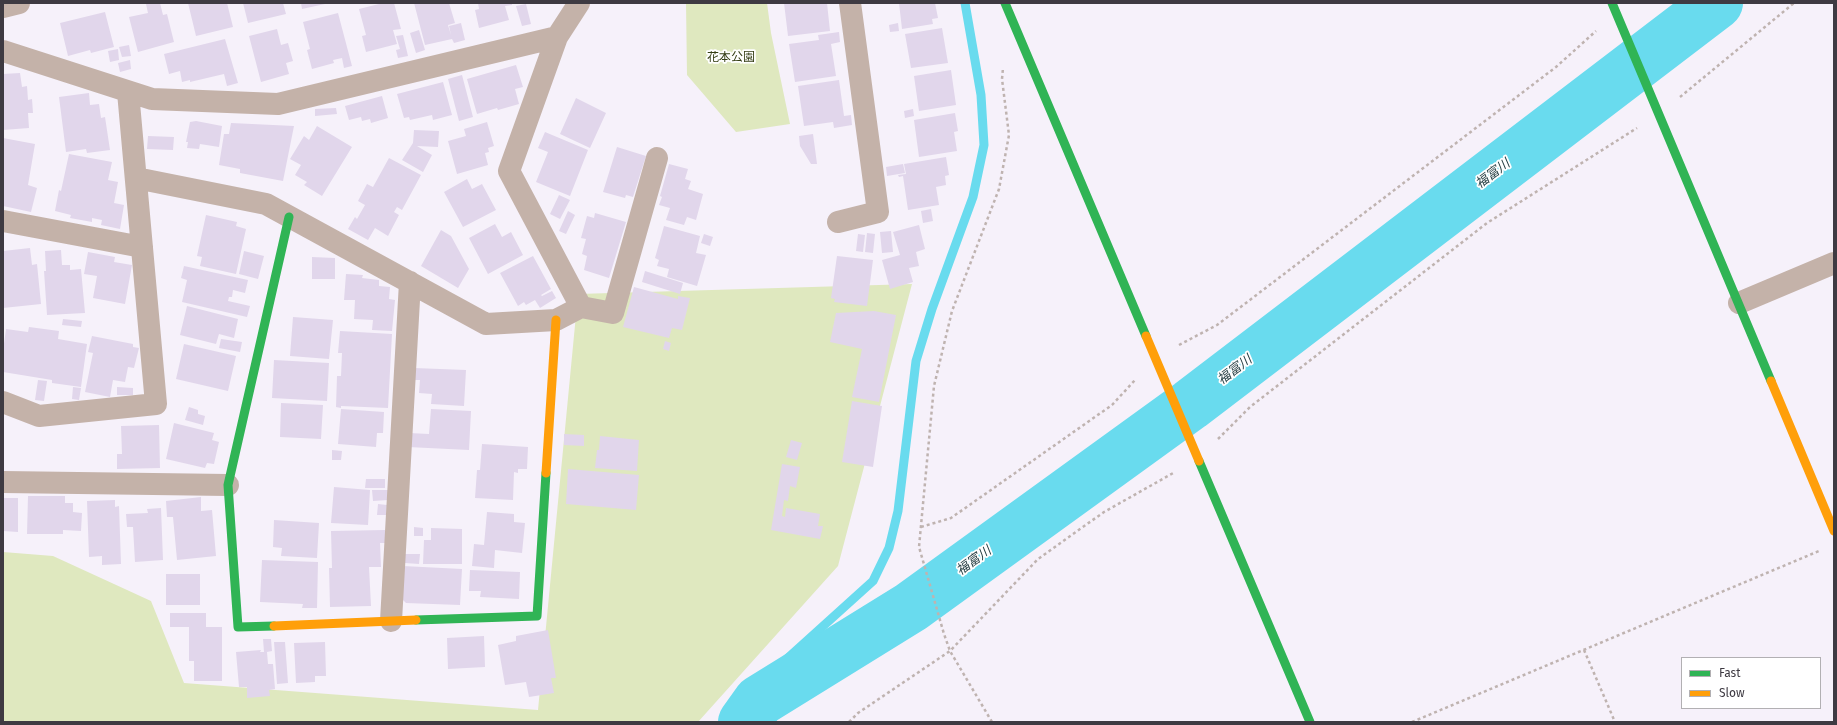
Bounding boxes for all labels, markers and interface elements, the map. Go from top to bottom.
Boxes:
park label: 花本公園 [707,51,755,65]
water label: 福富川 [1473,156,1513,192]
water label: 福富川 [1215,352,1255,388]
water label: 福富川 [954,543,994,579]
legend [1681,657,1821,709]
text: Fast [1719,666,1741,680]
text: Slow [1719,686,1745,700]

